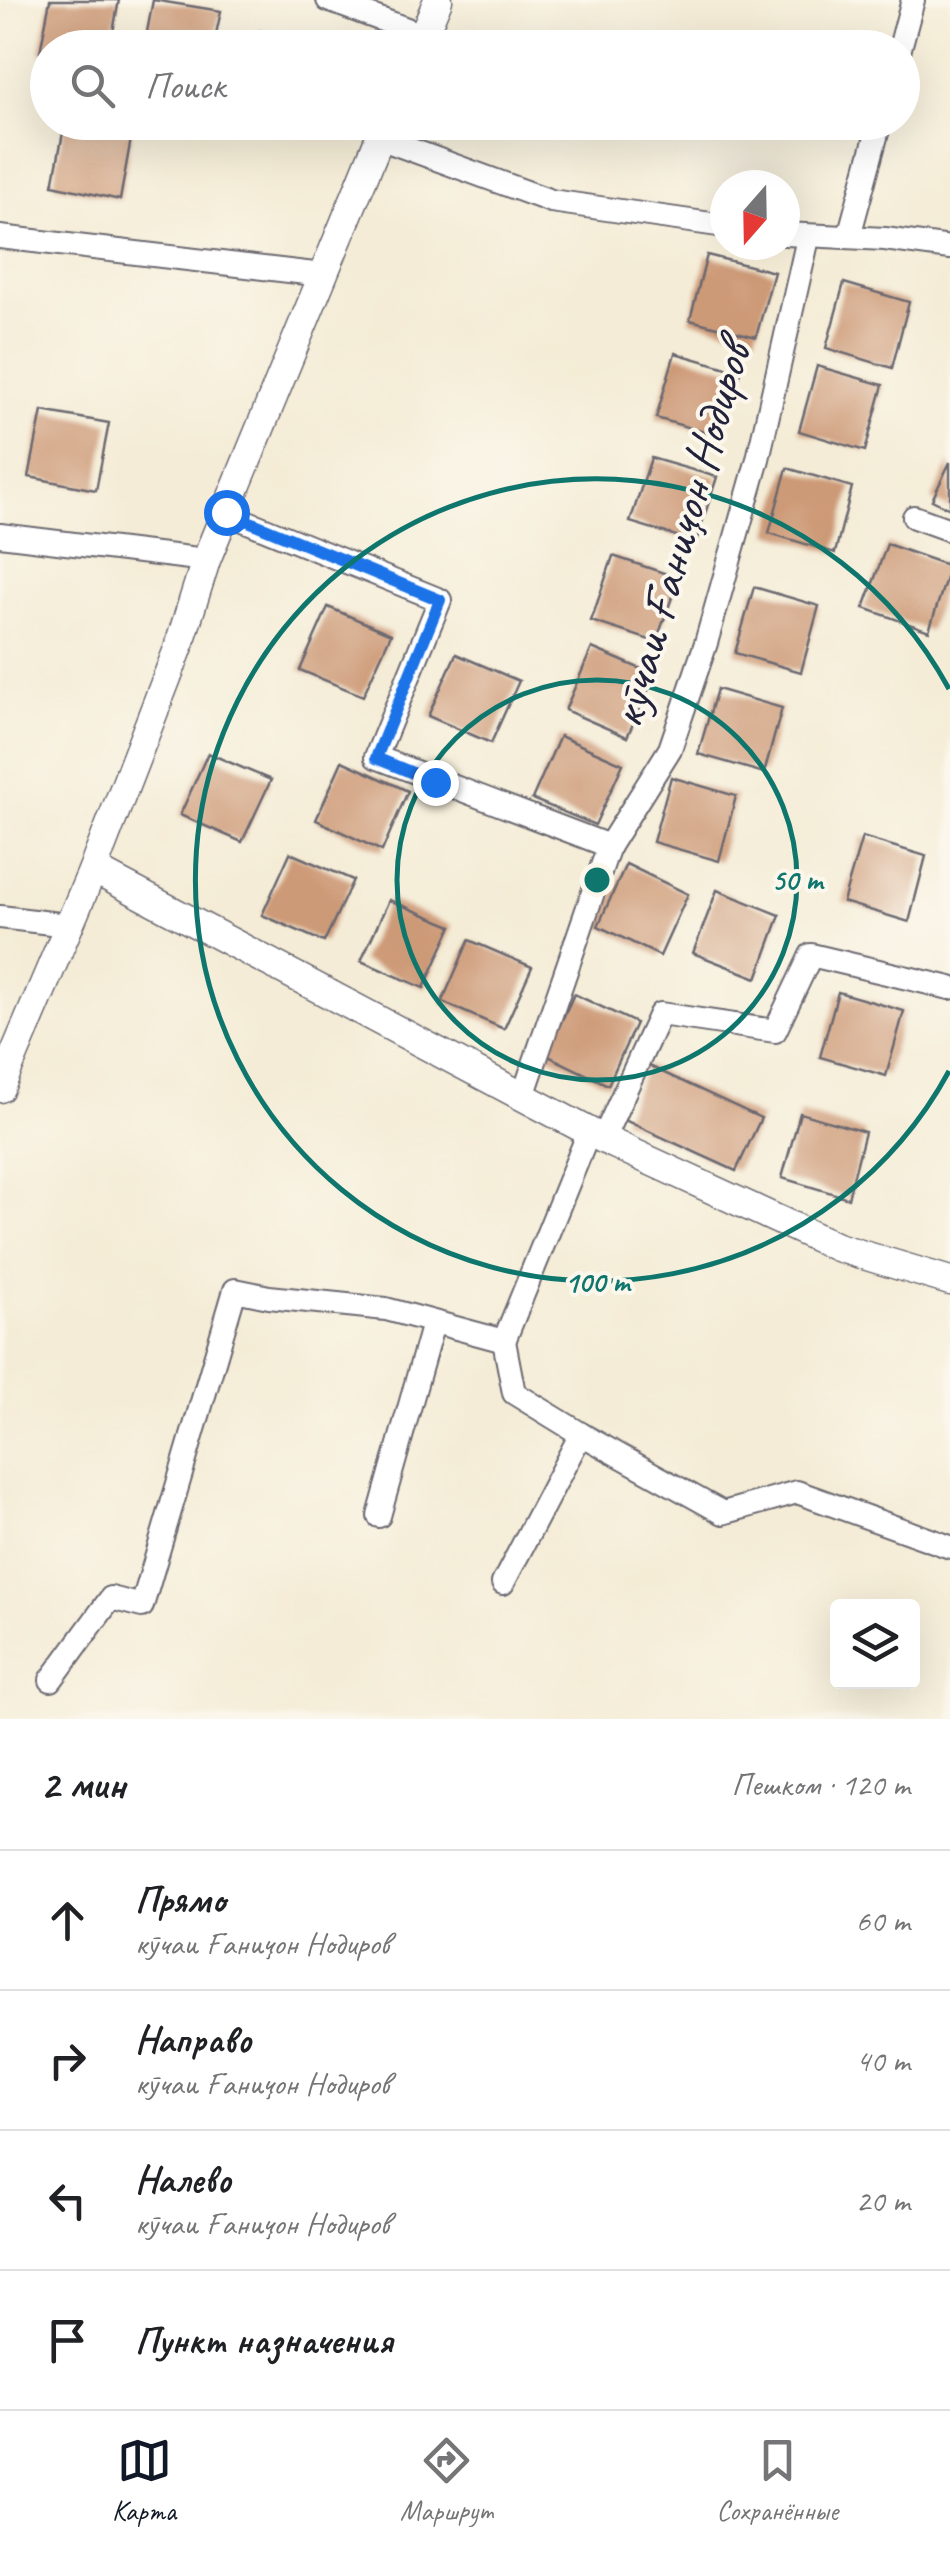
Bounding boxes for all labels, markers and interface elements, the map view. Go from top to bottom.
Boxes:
search box [30,30,920,140]
icon: search [65,58,120,113]
text: Поиск [145,62,225,109]
north arrow [710,170,800,260]
street label: кӯчаи Ғаниҷон Нодиров [595,324,768,735]
route start [204,490,250,536]
route end [413,760,459,806]
text: 50 m [772,861,825,899]
centre of rings [579,862,615,898]
text: 100 m [565,1263,632,1301]
map controls [830,1599,920,1689]
button: layers [830,1599,920,1689]
text: 2 мин [40,1758,125,1811]
text: Пешком · 120 m [731,1764,910,1805]
text: Прямо [135,1876,225,1923]
icon: ahead [40,1893,95,1948]
text: 60 m [856,1900,910,1941]
text: кӯчаи Ғаниҷон Нодиров [135,1923,389,1964]
text: Направо [135,2016,251,2063]
icon: right [40,2033,95,2088]
text: 40 m [856,2040,910,2081]
text: кӯчаи Ғаниҷон Нодиров [135,2063,389,2104]
text: Налево [135,2156,231,2203]
icon: left [40,2173,95,2228]
text: 20 m [856,2180,910,2221]
text: кӯчаи Ғаниҷон Нодиров [135,2203,389,2244]
icon: arrive [40,2313,95,2368]
text: Пункт назначения [135,2317,392,2364]
tab: Карта [112,2433,176,2528]
tab: Маршрут [400,2433,492,2528]
tab: Сохранённые [716,2433,838,2528]

